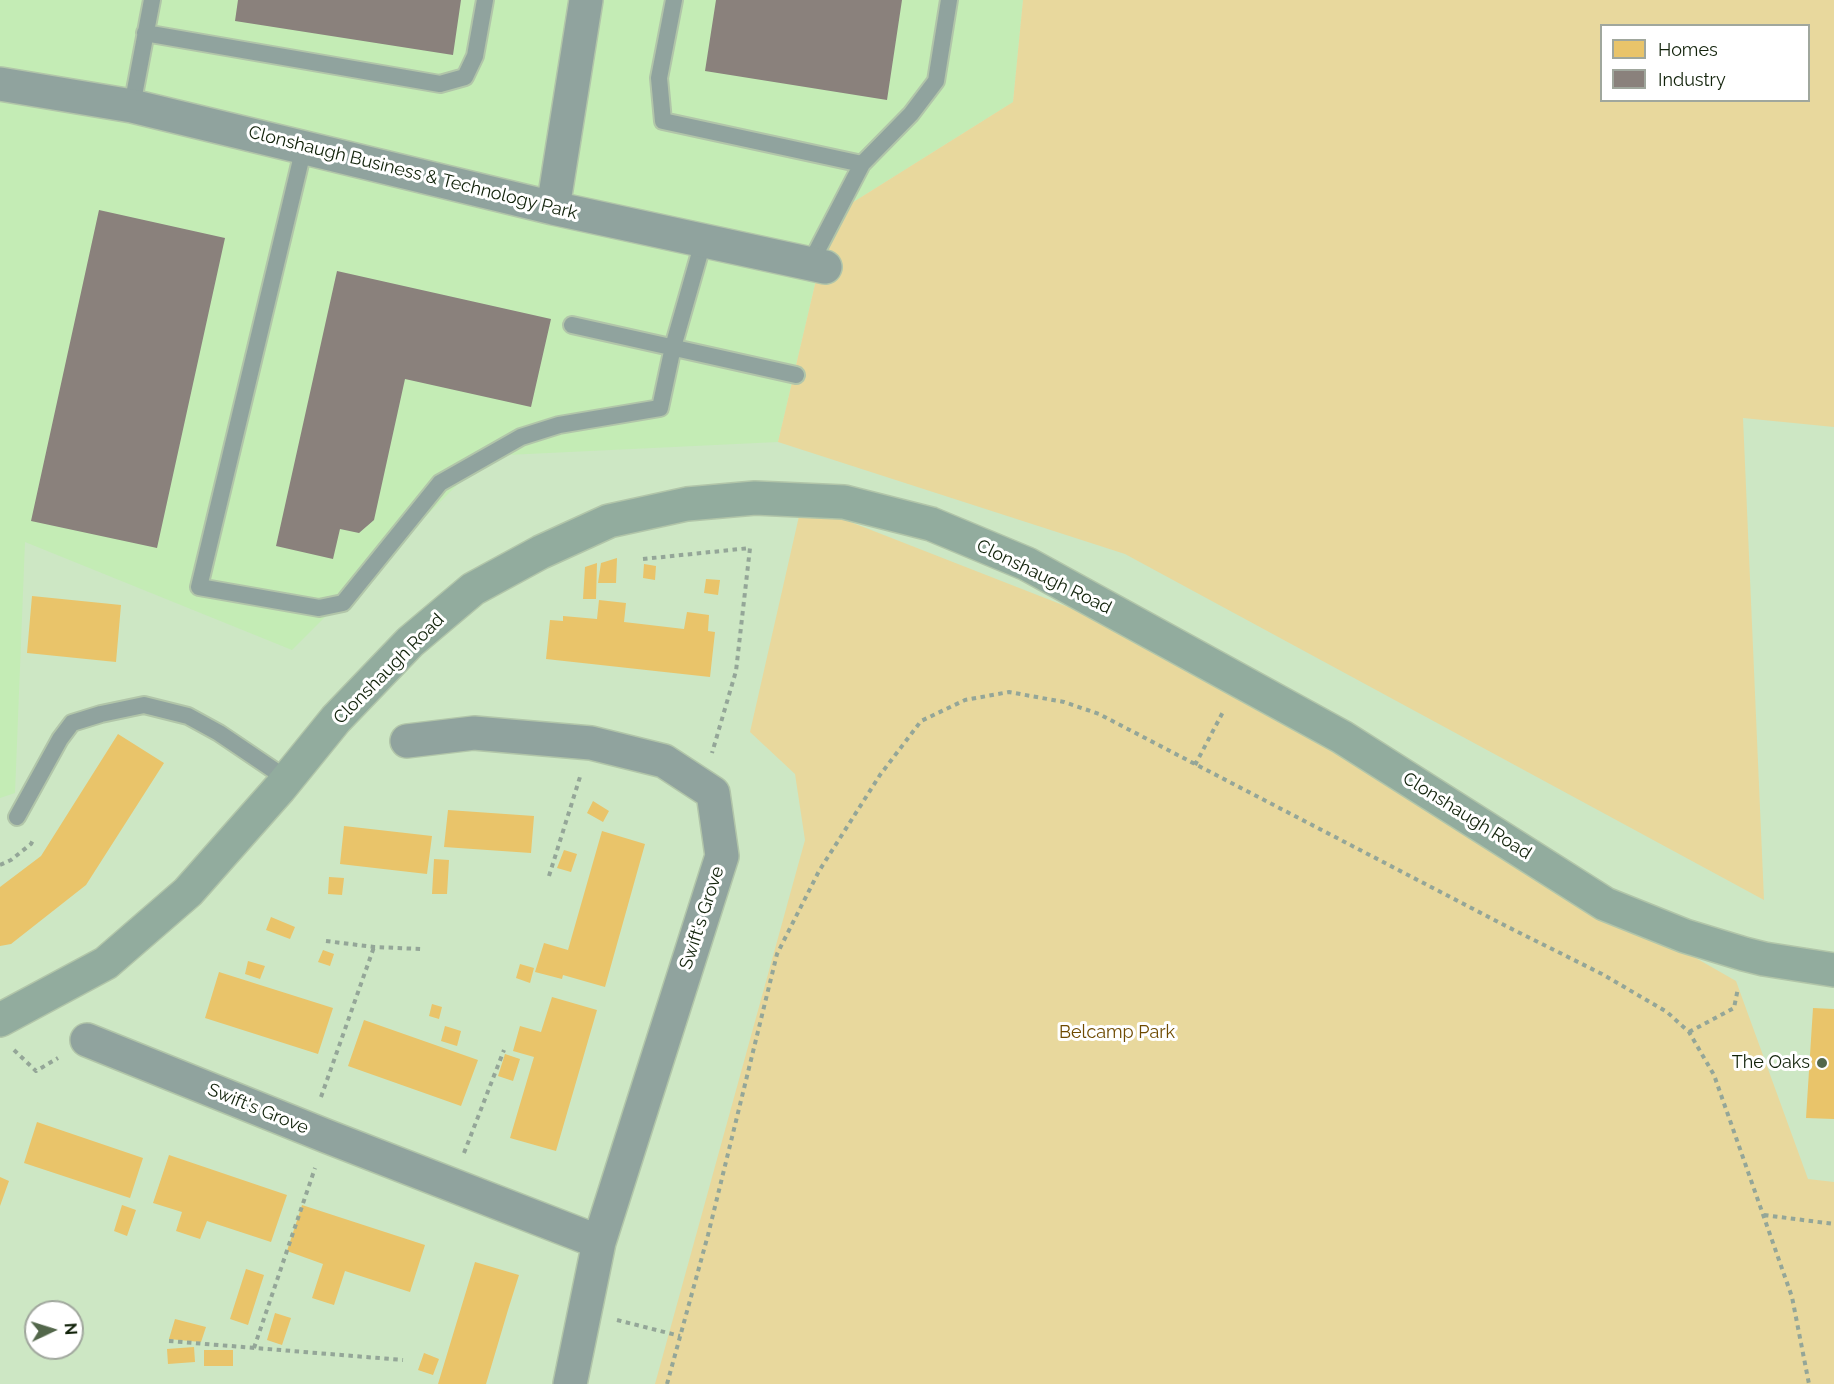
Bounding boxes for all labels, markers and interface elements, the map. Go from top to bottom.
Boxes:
legend [1600,24,1810,102]
text: Homes [1658,39,1718,60]
text: Industry [1658,69,1726,90]
street label: Clonshaugh Business & Technology Park [246,122,580,224]
street label: Clonshaugh Road [973,535,1115,619]
street label: Clonshaugh Road [329,609,449,729]
street label: Clonshaugh Road [1399,768,1535,864]
street label: Swift's Grove [675,864,729,972]
park label: Belcamp Park [1059,1022,1175,1044]
place label: The Oaks [1732,1052,1810,1074]
marker: The Oaks [1815,1056,1829,1070]
street label: Swift's Grove [204,1079,312,1139]
north arrow [24,1300,84,1360]
text: N [61,1322,80,1336]

